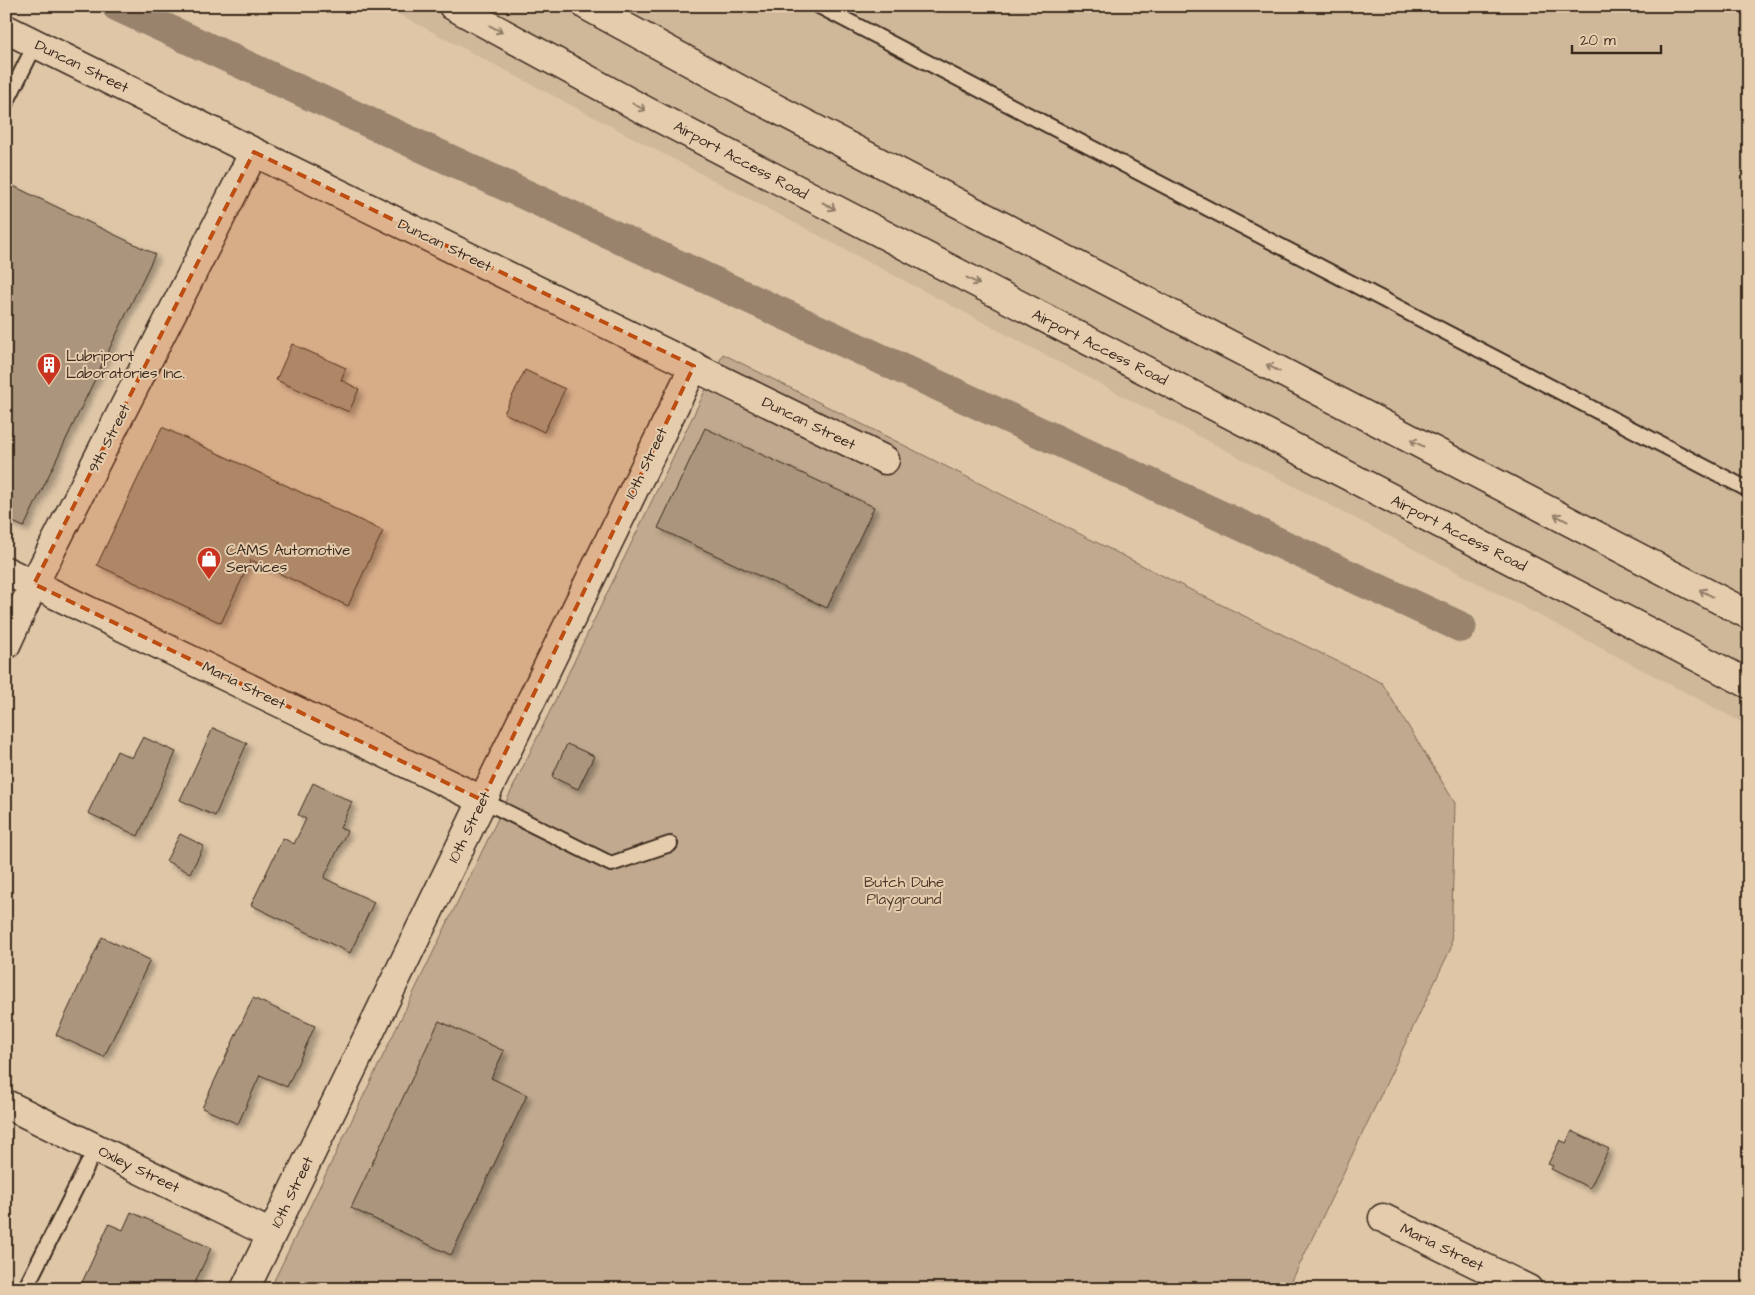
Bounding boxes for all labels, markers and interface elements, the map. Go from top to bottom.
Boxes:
scale bar [1572,22,1661,54]
one-way arrow [488,25,503,35]
text: 20 m [1580,30,1616,51]
street label: Duncan Street [31,35,132,98]
one-way arrow [631,102,646,112]
street label: Airport Access Road [670,116,812,205]
one-way arrow [822,201,837,211]
street label: Duncan Street [394,214,495,277]
one-way arrow [966,276,981,286]
street label: Airport Access Road [1028,304,1171,391]
place label: Lubriport Laboratories Inc. [66,346,185,384]
building icon: Lubriport Laboratories Inc. [36,352,62,386]
one-way arrow [1266,363,1281,372]
street label: Duncan Street [758,392,859,455]
street label: 9th Street [83,400,136,476]
street label: 10th Street [620,424,673,502]
one-way arrow [1410,438,1425,448]
street label: Airport Access Road [1387,490,1530,577]
one-way arrow [1554,513,1569,523]
place label: CAMS Automotive Services [226,540,350,578]
shop icon: CAMS Automotive Services [196,546,222,580]
one-way arrow [1698,588,1713,598]
street label: Maria Street [199,656,289,715]
street label: 10th Street [443,788,496,866]
park label: Butch Duhe Playground [864,872,944,911]
street label: Oxley Street [94,1141,183,1199]
street label: 10th Street [266,1153,319,1231]
street label: Maria Street [1397,1218,1487,1277]

